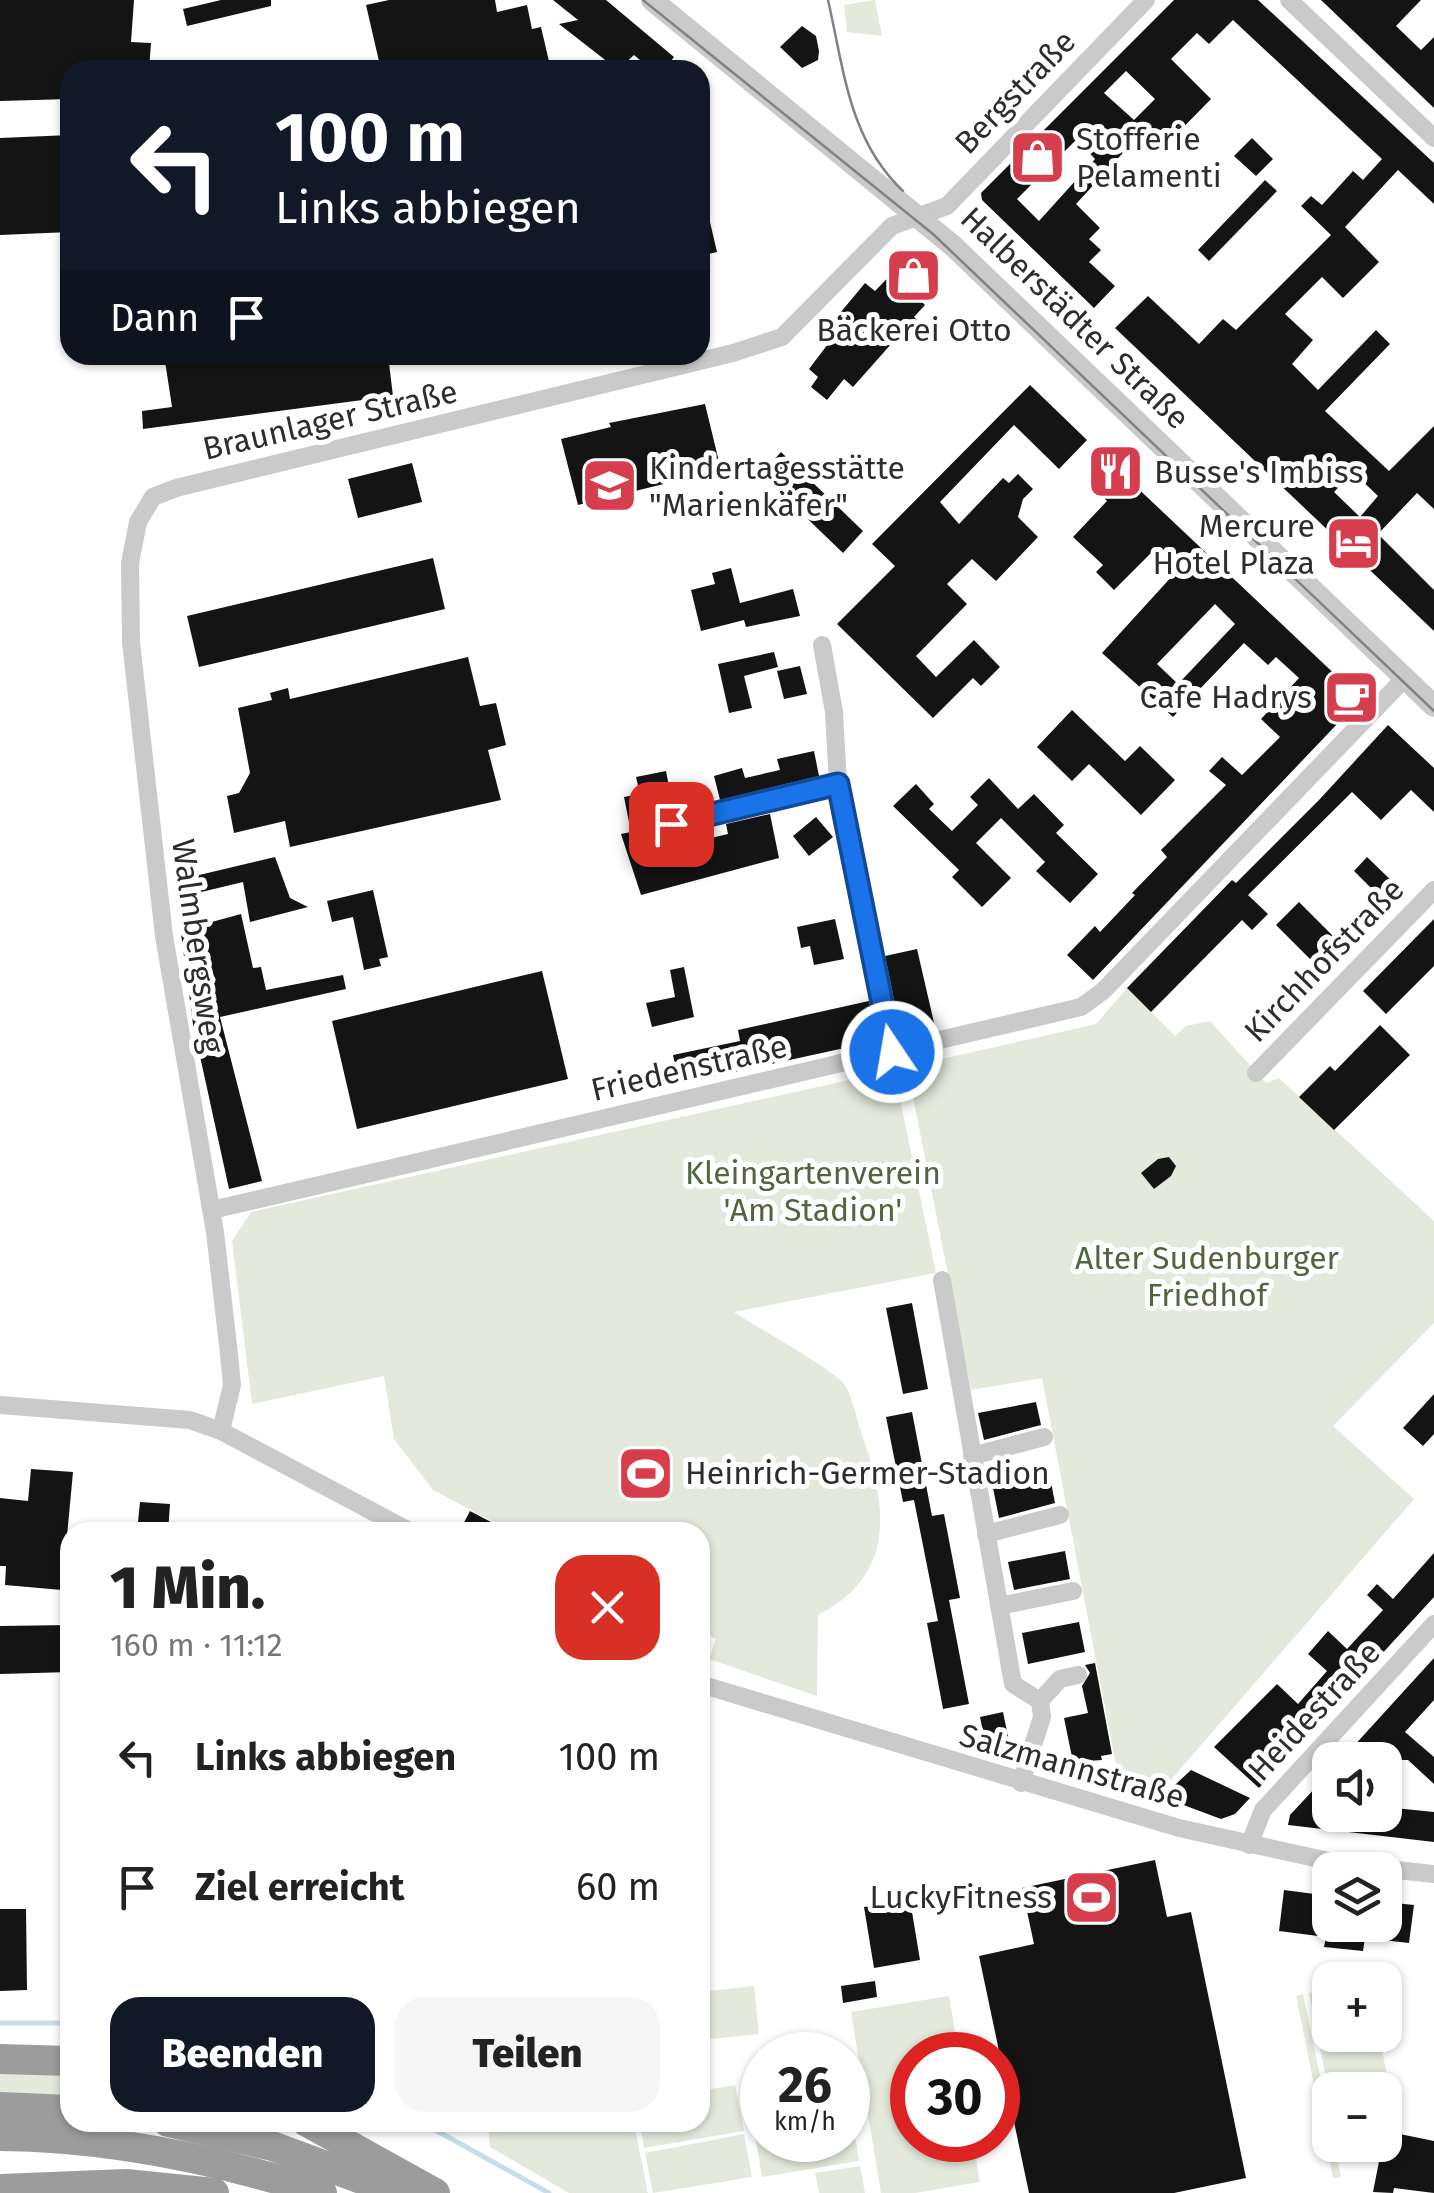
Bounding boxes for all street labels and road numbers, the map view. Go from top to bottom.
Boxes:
street label: Bergstraße [947,22,1083,162]
street label: Halberstädter Straße [953,199,1197,437]
street label: Braunlager Straße [199,372,461,468]
street label: Walmbergsweg [164,836,232,1056]
street label: Kirchhofstraße [1236,870,1412,1050]
street label: Friedenstraße [587,1027,791,1109]
street label: Heidestraße [1240,1634,1388,1788]
street label: Salzmannstraße [955,1716,1189,1816]

